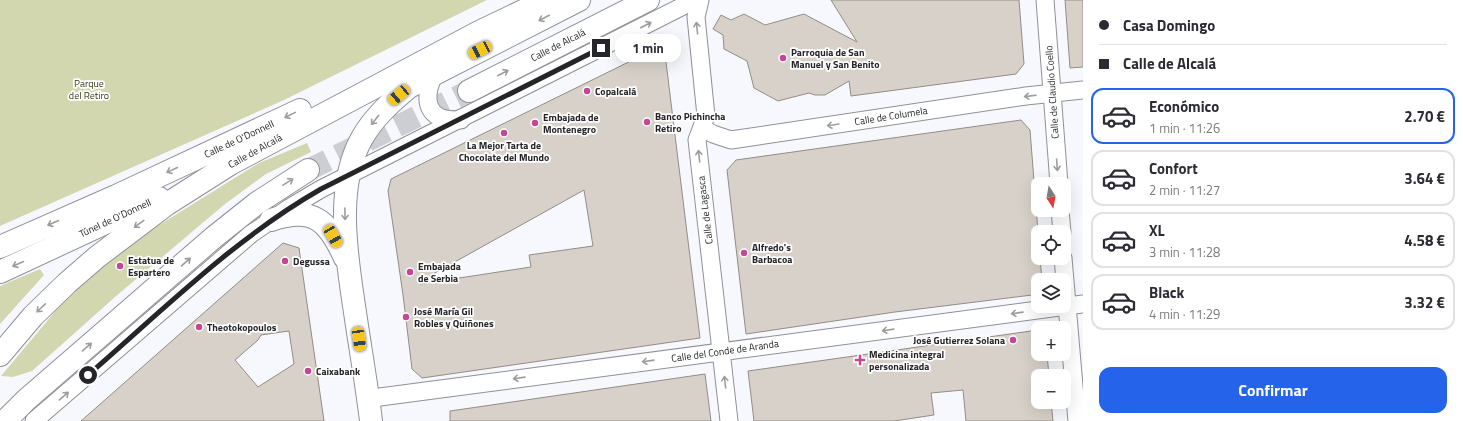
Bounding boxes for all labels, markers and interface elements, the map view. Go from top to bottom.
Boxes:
one-way arrow [539,14,551,22]
text: Casa Domingo [1123,14,1215,37]
one-way arrow [640,21,652,28]
one-way arrow [694,22,701,35]
street label: Calle de Alcalá [528,25,588,65]
callout: 1 min [615,34,681,62]
text: 1 min [632,38,664,58]
car [467,39,493,61]
route end [592,39,610,57]
place label: Parroquia de San Manuel y San Benito [791,45,880,72]
street label: Calle de Claudio Coello [1041,45,1063,139]
text: Calle de Alcalá [1123,52,1216,75]
marker: Parroquia de San Manuel y San Benito [778,53,788,63]
one-way arrow [497,69,509,76]
park label: Parque del Retiro [69,76,109,103]
car [386,83,412,107]
place label: Copalcalá [595,84,636,99]
marker: Copalcalá [582,86,592,96]
one-way arrow [1024,92,1037,99]
text: Económico [1149,95,1219,118]
icon: car [1101,98,1137,134]
street label: Calle de Columela [853,103,929,129]
text: 2.70 € [1404,105,1445,128]
place label: Banco Pichincha Retiro [655,109,725,136]
place label: Embajada de Montenegro [543,110,599,137]
one-way arrow [284,112,296,119]
one-way arrow [371,115,379,126]
street label: Calle de O'Donnell [202,116,276,162]
marker: Banco Pichincha Retiro [642,117,652,127]
marker: Embajada de Montenegro [530,118,540,128]
text: 1 min · 11:26 [1149,118,1220,138]
one-way arrow [826,121,839,129]
marker: La Mejor Tarta de Chocolate del Mundo [499,128,509,138]
street label: Calle de Alcalá [225,130,285,172]
place label: La Mejor Tarta de Chocolate del Mundo [459,138,549,165]
one-way arrow [695,150,703,163]
text: Confort [1149,157,1198,180]
one-way arrow [1054,158,1061,171]
icon: car [1101,160,1137,196]
one-way arrow [166,167,178,174]
text: 3.64 € [1404,167,1445,190]
street label: Calle de Lagasca [693,175,717,245]
north arrow [1031,177,1071,217]
map controls [1031,177,1071,409]
one-way arrow [282,178,294,186]
text: 2 min · 11:27 [1149,180,1220,200]
street label: Túnel de O'Donnell [76,195,154,241]
one-way arrow [342,207,349,220]
text: XL [1149,219,1165,242]
one-way arrow [48,220,60,228]
one-way arrow [134,220,145,228]
icon: car [1101,222,1137,258]
car [322,223,344,249]
button: locate [1031,225,1071,265]
text: 4.58 € [1404,229,1445,252]
place label: Alfredo's Barbacoa [752,240,792,267]
text: 3 min · 11:28 [1149,242,1220,262]
marker: Alfredo's Barbacoa [739,248,749,258]
place label: Estatua de Espartero [128,253,174,280]
place label: Degussa [293,254,330,269]
marker: Degussa [280,256,290,266]
one-way arrow [181,257,191,267]
place label: Embajada de Serbia [418,259,461,286]
one-way arrow [12,261,24,268]
marker: Estatua de Espartero [115,261,125,271]
marker: Embajada de Serbia [405,267,415,277]
button: layers [1031,273,1071,313]
text: Black [1149,281,1184,304]
icon: car [1101,284,1137,320]
text: 3.32 € [1404,291,1445,314]
one-way arrow [36,303,46,313]
place label: José María Gil Robles y Quiñones [414,304,494,331]
text: 4 min · 11:29 [1149,304,1220,324]
one-way arrow [1011,309,1024,316]
marker: José María Gil Robles y Quiñones [401,312,411,322]
place label: Theotokopoulos [207,320,277,335]
button: + [1031,321,1071,361]
marker: Theotokopoulos [194,322,204,332]
car [351,326,367,352]
one-way arrow [882,326,895,333]
place label: José Gutierrez Solana [913,333,1005,348]
marker: José Gutierrez Solana [1008,335,1018,345]
street label: Calle del Conde de Aranda [670,336,780,366]
one-way arrow [82,343,92,352]
place label: Medicina integral personalizada [869,347,945,374]
marker: Medicina integral personalizada [854,354,866,366]
one-way arrow [642,357,655,365]
place label: Caixabank [316,364,361,379]
route start [79,366,97,384]
marker: Caixabank [303,366,313,376]
button: Confirmar [1099,367,1447,413]
button: − [1031,369,1071,409]
one-way arrow [513,374,526,382]
one-way arrow [721,376,729,389]
one-way arrow [59,391,69,400]

